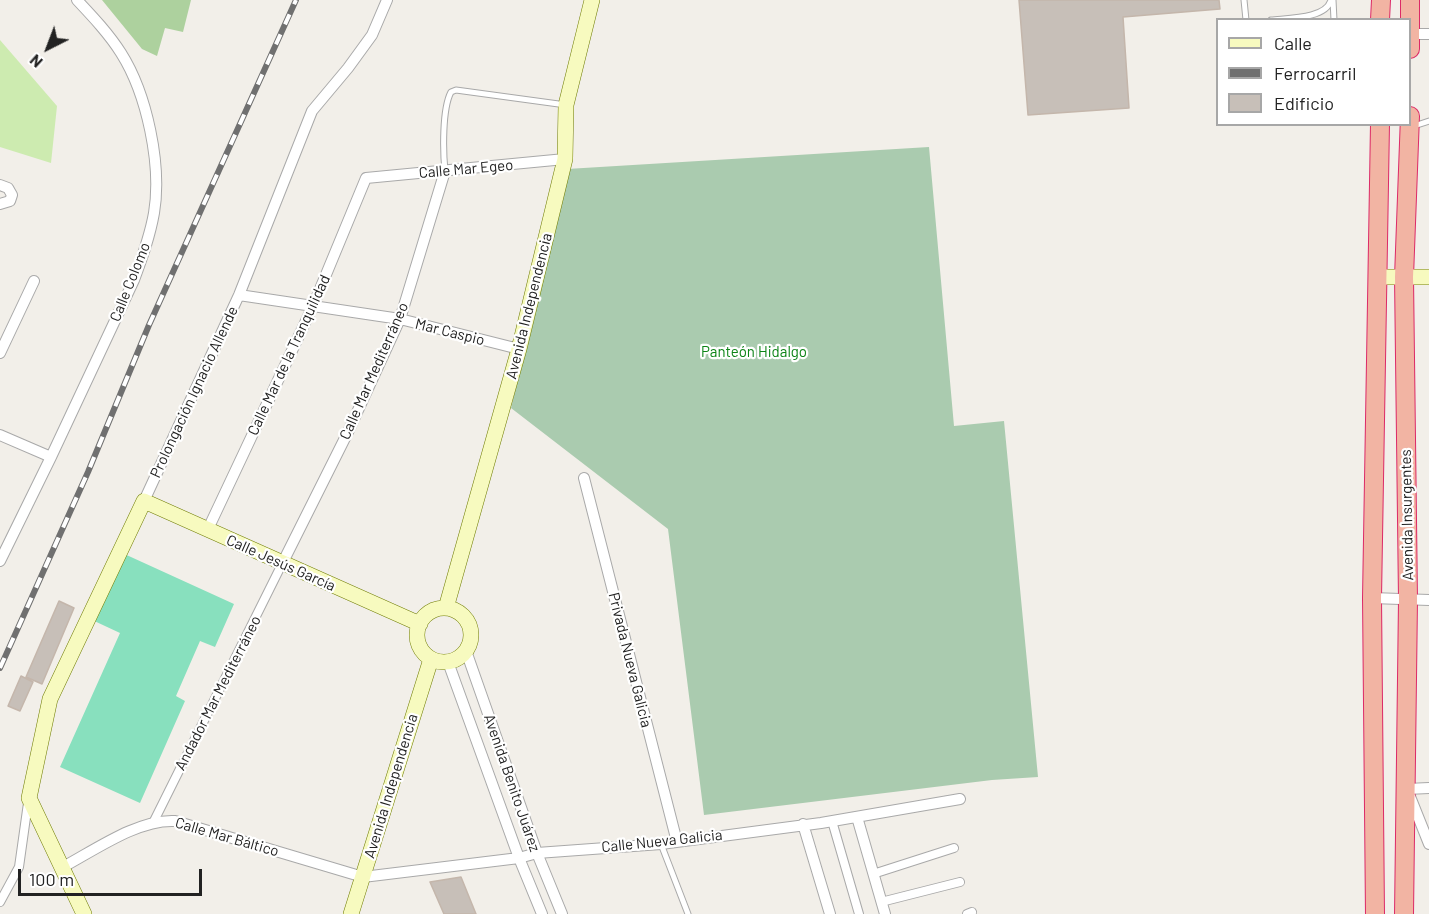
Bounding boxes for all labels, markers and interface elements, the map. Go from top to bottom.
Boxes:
north arrow [18,18,78,78]
legend [1216,18,1411,126]
text: Calle [1274,32,1312,54]
text: N [25,51,46,72]
text: Ferrocarril [1274,62,1356,84]
text: Edificio [1274,92,1334,114]
street label: Calle Mar Egeo [418,156,514,182]
street label: Avenida Independencia [502,231,556,381]
street label: Calle Colomo [106,240,154,324]
street label: Calle Mar de la Tranquilidad [244,272,334,438]
street label: Calle Mar Mediterráneo [336,300,412,442]
street label: Prolongación Ignacio Allende [146,303,242,481]
street label: Mar Caspio [413,315,487,349]
park label: Panteón Hidalgo [701,343,807,361]
street label: Avenida Insurgentes [1397,449,1417,581]
street label: Calle Jesús García [224,531,338,595]
street label: Privada Nueva Galicia [605,591,655,729]
street label: Andador Mar Mediterráneo [171,613,265,773]
street label: Avenida Independencia [360,712,422,860]
street label: Avenida Benito Juárez [480,712,544,854]
street label: Calle Mar Báltico [173,814,281,860]
street label: Calle Nueva Galicia [601,826,723,856]
scale bar [21,857,206,895]
text: 100 m [29,868,74,890]

